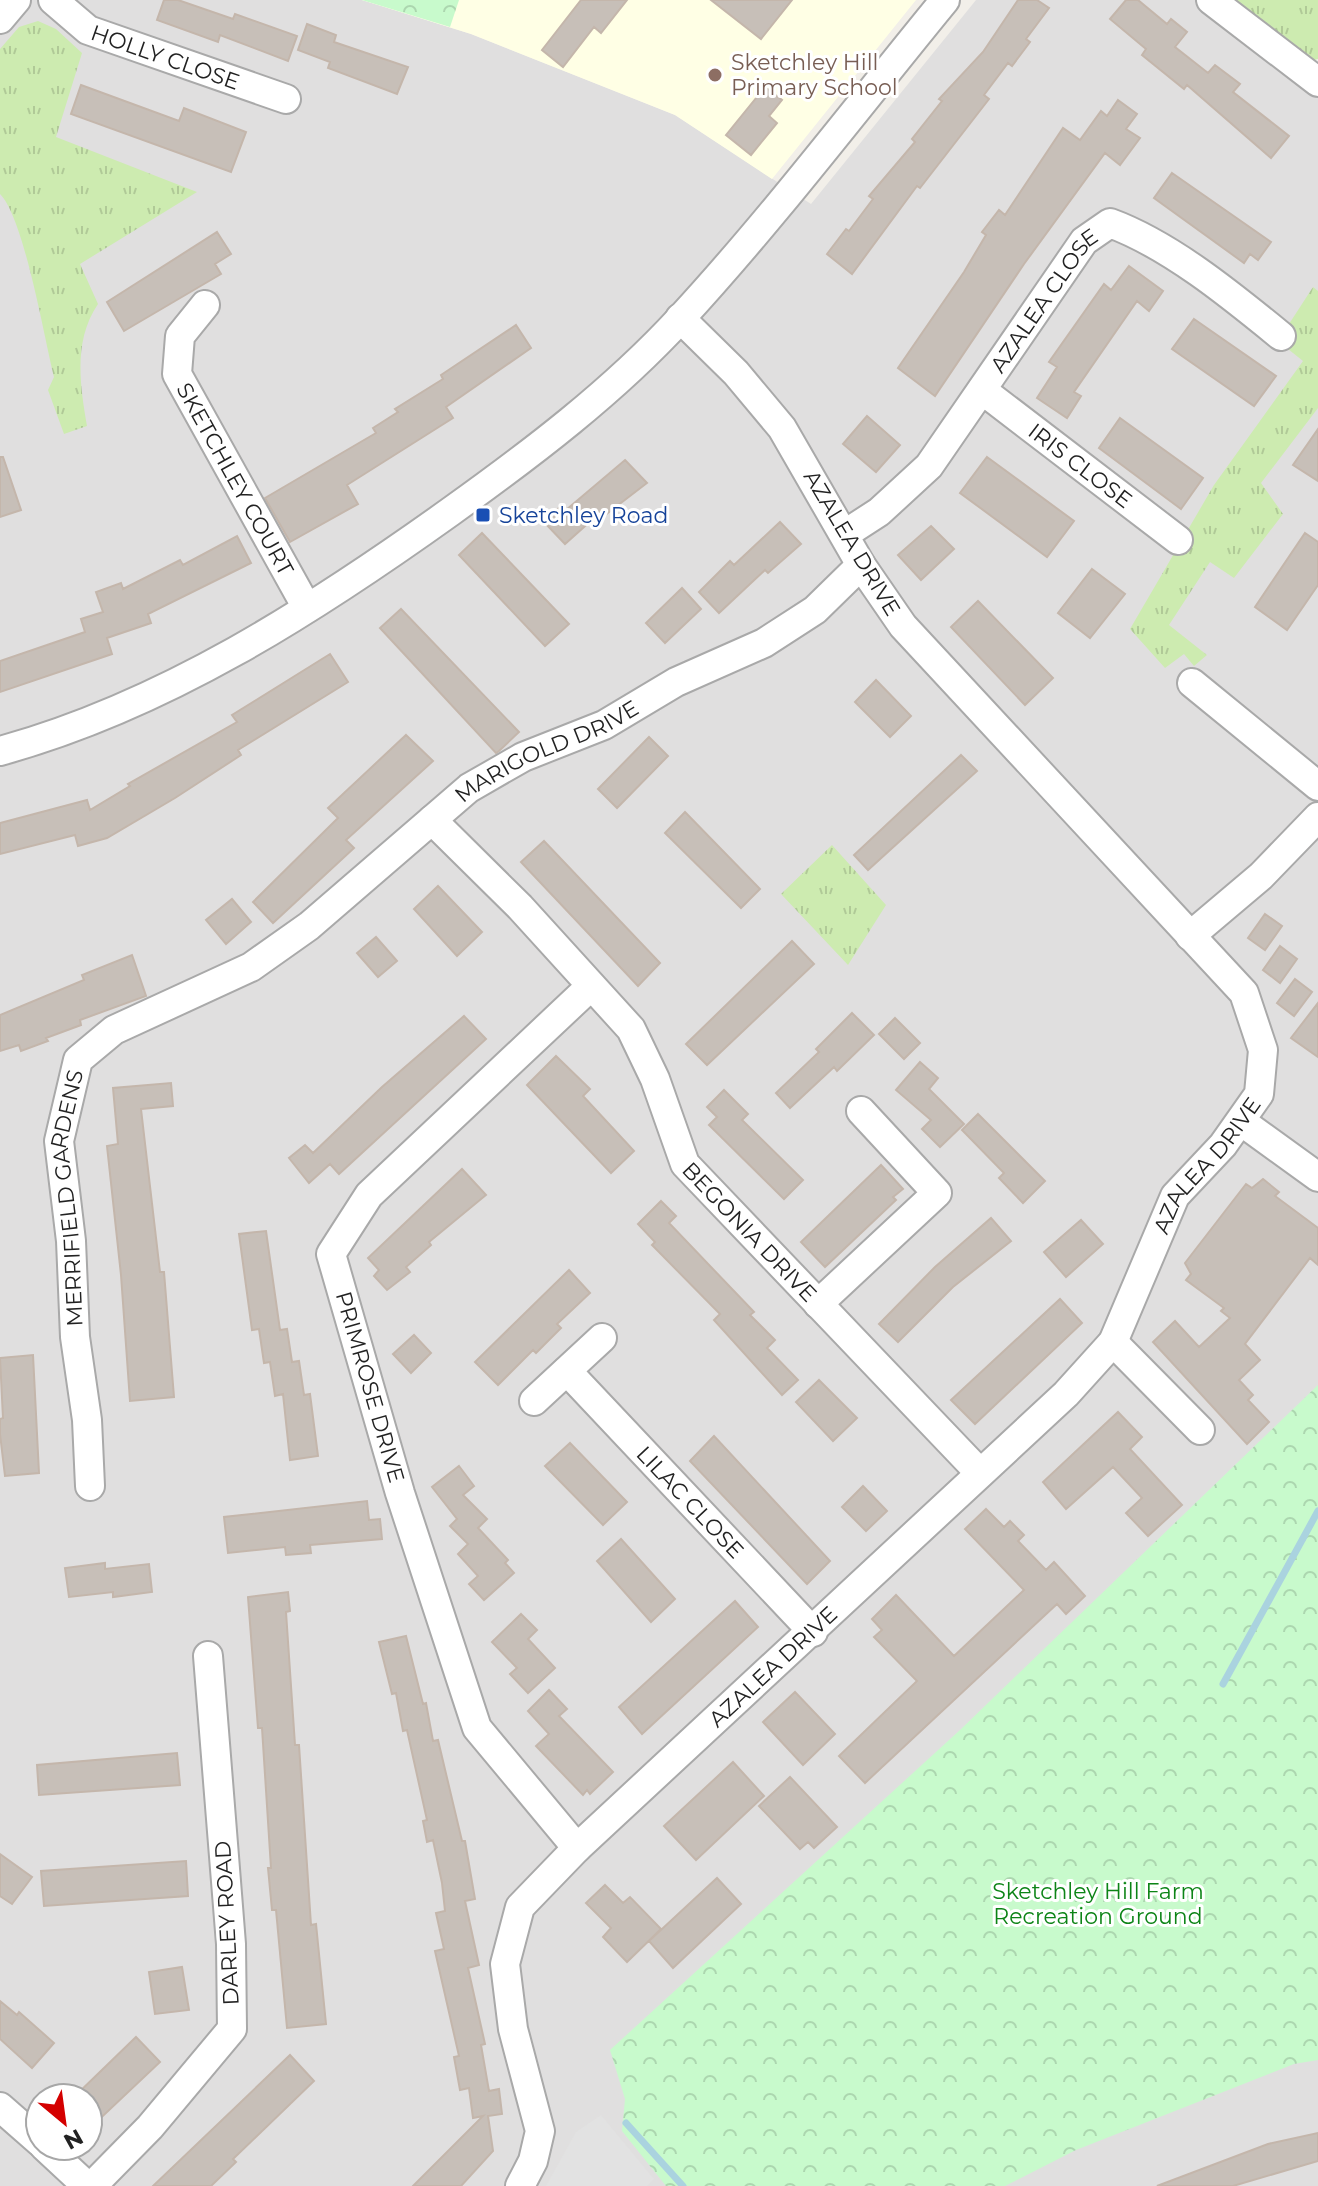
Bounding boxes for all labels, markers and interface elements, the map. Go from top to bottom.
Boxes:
street label: HOLLY CLOSE [88,19,243,95]
place label: Sketchley Hill Primary School [731,49,898,101]
marker: Sketchley Hill Primary School [706,66,724,84]
street label: AZALEA CLOSE [984,222,1103,378]
street label: SKETCHLEY COURT [171,378,300,580]
street label: IRIS CLOSE [1023,417,1138,514]
street label: AZALEA DRIVE [798,465,906,621]
place label: Sketchley Road [499,502,668,529]
marker: Sketchley Road [474,506,492,524]
street label: MARIGOLD DRIVE [449,694,643,808]
street label: MERRIFIELD GARDENS [44,1067,89,1327]
street label: AZALEA DRIVE [1147,1092,1266,1238]
street label: BEGONIA DRIVE [677,1156,823,1307]
street label: PRIMROSE DRIVE [330,1288,410,1486]
street label: LILAC CLOSE [631,1440,750,1564]
street label: AZALEA DRIVE [703,1600,842,1732]
street label: DARLEY ROAD [209,1840,245,2006]
park label: Sketchley Hill Farm Recreation Ground [992,1878,1204,1930]
north arrow [24,2082,104,2162]
text: N [59,2123,88,2155]

